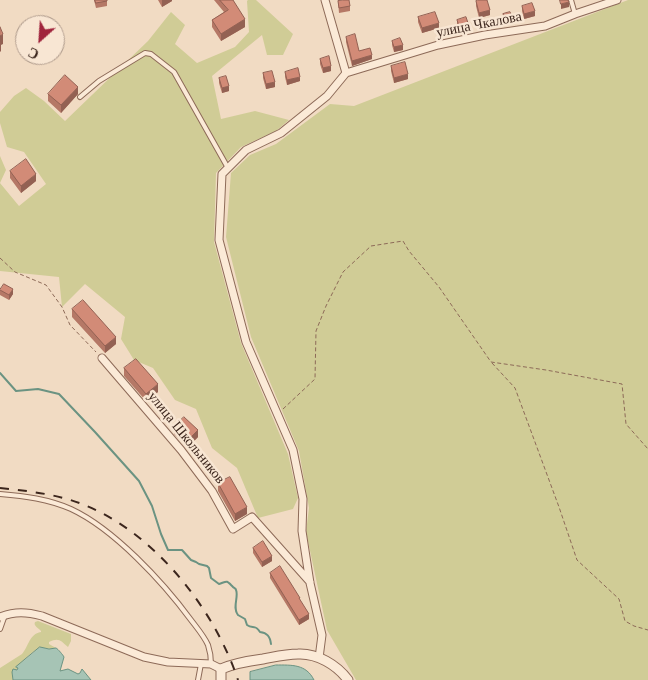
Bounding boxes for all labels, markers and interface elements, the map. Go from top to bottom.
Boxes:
street label: улица Чкалова [435,8,523,42]
north arrow [15,15,65,65]
text: С [26,44,41,62]
street label: улица Школьников [144,389,228,487]

